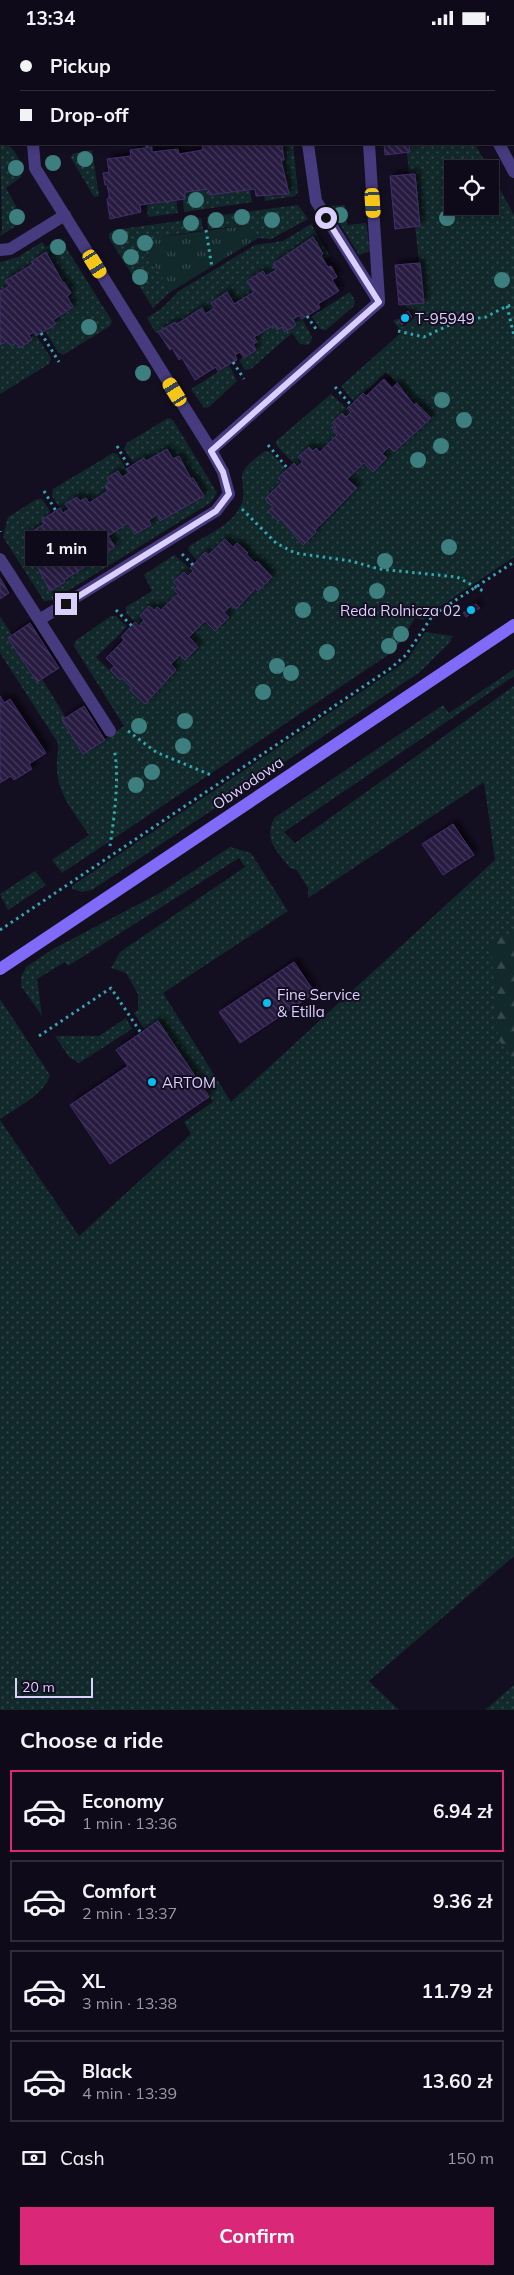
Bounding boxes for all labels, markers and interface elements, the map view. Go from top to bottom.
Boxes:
text: 13:34 [25,6,75,30]
text: Pickup [50,54,111,78]
text: Drop-off [50,103,128,127]
map controls [444,160,499,215]
button: locate [444,160,499,215]
car [364,188,381,218]
route start [315,207,337,229]
car [80,247,109,281]
place label: T-95949 [415,309,475,328]
marker: T-95949 [399,312,411,324]
car [160,375,189,409]
callout: 1 min [25,531,107,567]
text: 1 min [45,538,87,558]
route end [55,593,77,615]
place label: Reda Rolnicza 02 [340,601,461,620]
marker: Reda Rolnicza 02 [465,604,477,616]
street label: Obwodowa [209,752,287,814]
place label: Fine Service & Etilla [277,985,360,1021]
marker: Fine Service & Etilla [261,997,273,1009]
place label: ARTOM [162,1073,216,1092]
marker: ARTOM [146,1076,158,1088]
scale bar [15,1675,92,1698]
text: 20 m [22,1678,55,1696]
text: Choose a ride [20,1726,163,1754]
icon: car [22,1789,67,1834]
text: Economy [82,1789,164,1813]
text: 6.94 zł [433,1799,492,1823]
text: 1 min · 13:36 [82,1813,177,1833]
icon: car [22,1879,67,1924]
text: Comfort [82,1879,156,1903]
text: 9.36 zł [433,1889,492,1913]
text: 2 min · 13:37 [82,1903,177,1923]
icon: car [22,1969,67,2014]
text: XL [82,1969,105,1993]
text: 11.79 zł [422,1979,492,2003]
text: 3 min · 13:38 [82,1993,177,2013]
icon: car [22,2059,67,2104]
text: Black [82,2059,132,2083]
text: 13.60 zł [422,2069,492,2093]
text: 4 min · 13:39 [82,2083,177,2103]
icon: cash [20,2144,48,2172]
text: Cash [60,2146,105,2170]
text: 150 m [447,2148,494,2168]
button: Confirm [20,2207,494,2265]

